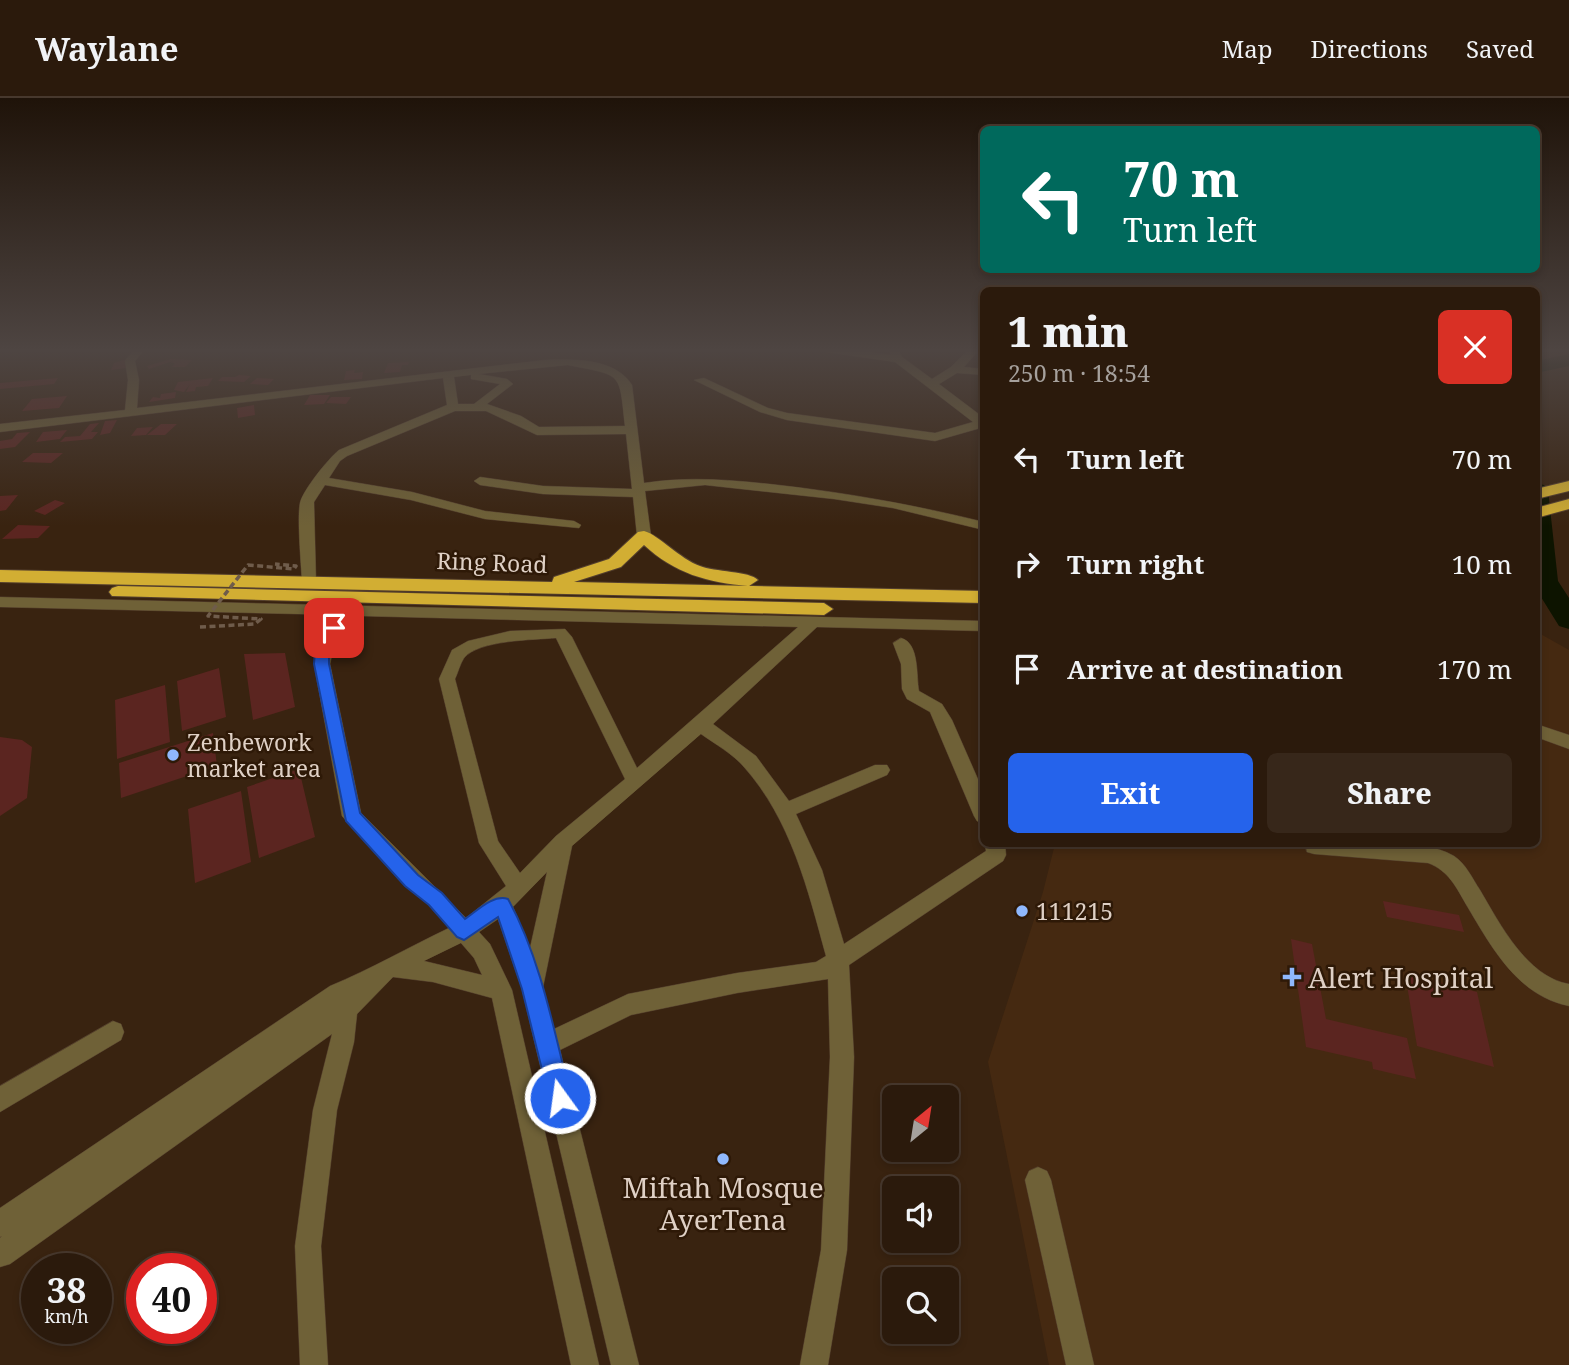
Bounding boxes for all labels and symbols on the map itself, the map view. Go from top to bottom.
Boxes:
street label: Ring Road [436,544,548,580]
pin [304,598,364,658]
place label: Zenbework market area [187,726,321,784]
marker: Zenbework market area [165,747,181,763]
place label: 111215 [1036,895,1113,927]
marker: 111215 [1014,903,1030,919]
place label: Alert Hospital [1308,958,1493,996]
marker: Alert Hospital [1282,967,1302,987]
position arrow [523,1061,597,1135]
north arrow [882,1085,959,1162]
marker: Miftah Mosque AyerTena [715,1151,731,1167]
place label: Miftah Mosque AyerTena [622,1168,824,1238]
speed limit sign: 40 [126,1253,217,1344]

